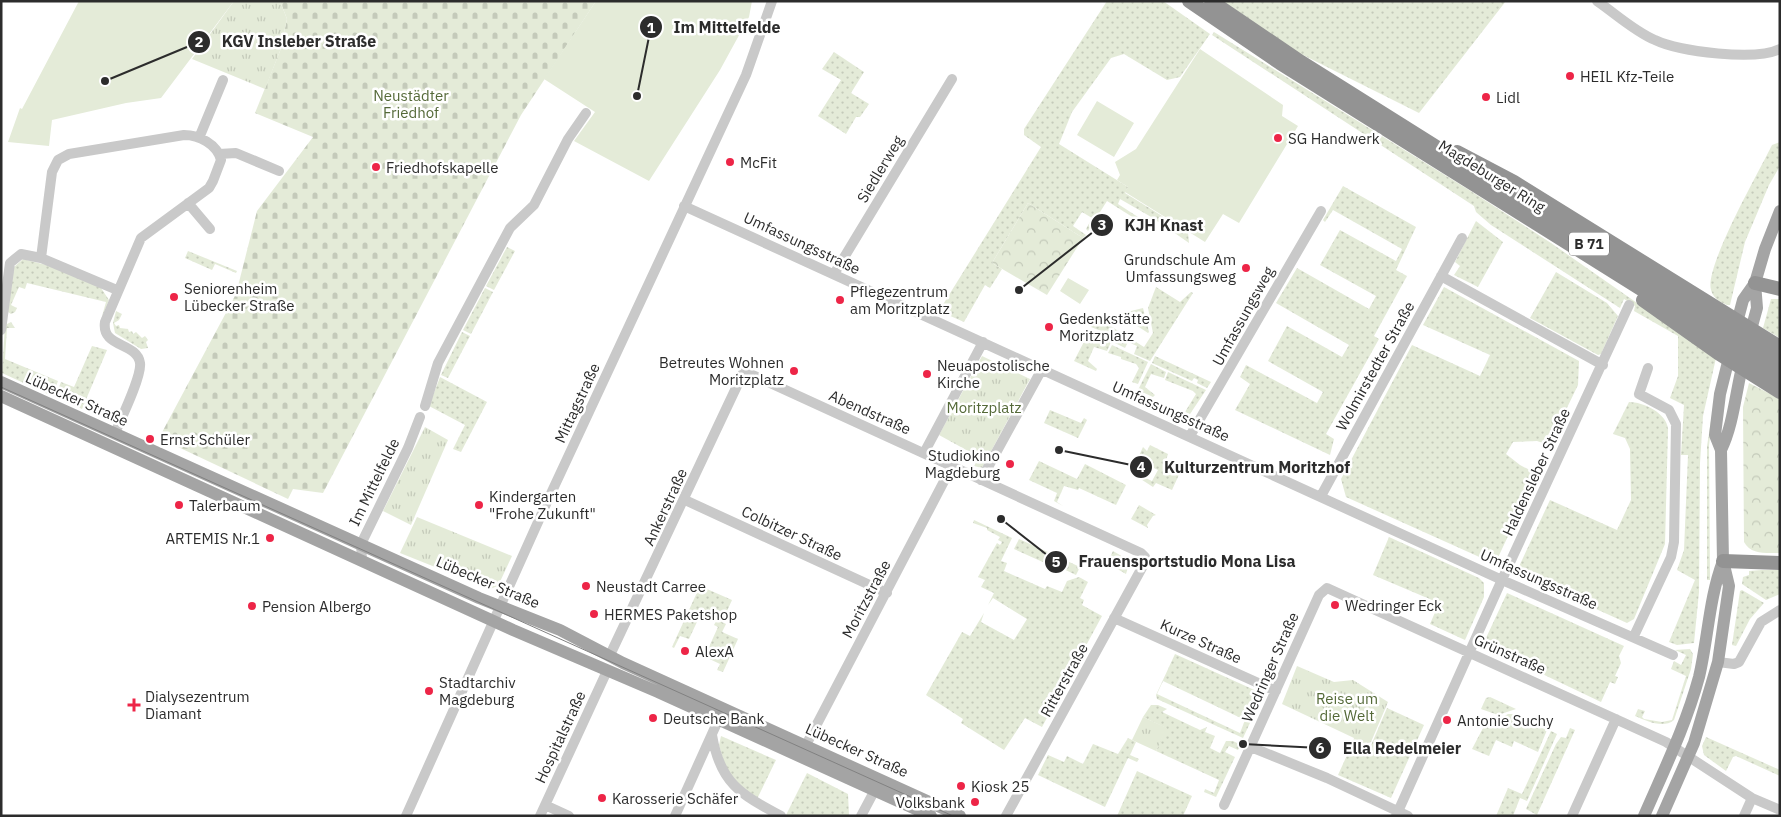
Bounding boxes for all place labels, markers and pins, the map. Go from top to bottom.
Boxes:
callout: Im Mittelfelde [638,12,790,43]
callout: KGV Insleber Straße [187,26,387,57]
place label: HEIL Kfz-Teile [1580,67,1674,86]
marker: HEIL Kfz-Teile [1564,70,1576,82]
place label: Lidl [1496,88,1520,107]
marker: Lidl [1480,91,1492,103]
place label: SG Handwerk [1288,129,1380,148]
marker: SG Handwerk [1272,132,1284,144]
place label: McFit [740,153,777,172]
marker: McFit [724,156,736,168]
place label: Friedhofskapelle [386,158,498,177]
marker: Friedhofskapelle [370,161,382,173]
callout: KJH Knast [1089,210,1213,241]
place label: Grundschule Am Umfassungsweg [1124,250,1236,286]
marker: Grundschule Am Umfassungsweg [1240,262,1252,274]
place label: Seniorenheim Lübecker Straße [184,279,295,315]
place label: Pflegezentrum am Moritzplatz [850,282,950,318]
marker: Seniorenheim Lübecker Straße [168,291,180,303]
marker: Pflegezentrum am Moritzplatz [834,294,846,306]
place label: Gedenkstätte Moritzplatz [1059,309,1150,345]
marker: Gedenkstätte Moritzplatz [1043,321,1055,333]
place label: Betreutes Wohnen Moritzplatz [659,353,784,389]
place label: Neuapostolische Kirche [937,356,1050,392]
marker: Betreutes Wohnen Moritzplatz [788,365,800,377]
marker: Neuapostolische Kirche [921,368,933,380]
place label: Ernst Schüler [160,430,250,449]
marker: Ernst Schüler [144,433,156,445]
place label: Studiokino Magdeburg [925,446,1000,482]
callout: Kulturzentrum Moritzhof [1129,452,1360,483]
marker: Studiokino Magdeburg [1004,458,1016,470]
place label: Kindergarten "Frohe Zukunft" [489,487,596,523]
place label: Talerbaum [189,496,261,515]
marker: Talerbaum [173,499,185,511]
marker: Kindergarten "Frohe Zukunft" [473,499,485,511]
place label: ARTEMIS Nr.1 [165,529,260,548]
marker: ARTEMIS Nr.1 [264,532,276,544]
callout: Frauensportstudio Mona Lisa [1044,546,1306,577]
place label: Neustadt Carree [596,577,706,596]
marker: Neustadt Carree [580,580,592,592]
place label: Wedringer Eck [1345,596,1442,615]
place label: Pension Albergo [262,597,371,616]
marker: Wedringer Eck [1329,599,1341,611]
marker: Pension Albergo [246,600,258,612]
place label: HERMES Paketshop [604,605,737,624]
marker: HERMES Paketshop [588,608,600,620]
place label: AlexA [695,642,734,661]
marker: AlexA [679,645,691,657]
place label: Stadtarchiv Magdeburg [439,673,516,709]
marker: Stadtarchiv Magdeburg [423,685,435,697]
place label: Dialysezentrum Diamant [145,687,250,723]
marker: Dialysezentrum Diamant [127,698,141,712]
place label: Deutsche Bank [663,709,765,728]
place label: Antonie Suchy [1457,711,1554,730]
marker: Deutsche Bank [647,712,659,724]
marker: Antonie Suchy [1441,714,1453,726]
callout: Ella Redelmeier [1307,732,1471,763]
place label: Kiosk 25 [971,777,1029,796]
marker: Kiosk 25 [955,780,967,792]
place label: Karosserie Schäfer [612,789,739,808]
marker: Karosserie Schäfer [596,792,608,804]
place label: Volksbank [896,793,965,812]
marker: Volksbank [969,796,981,808]

